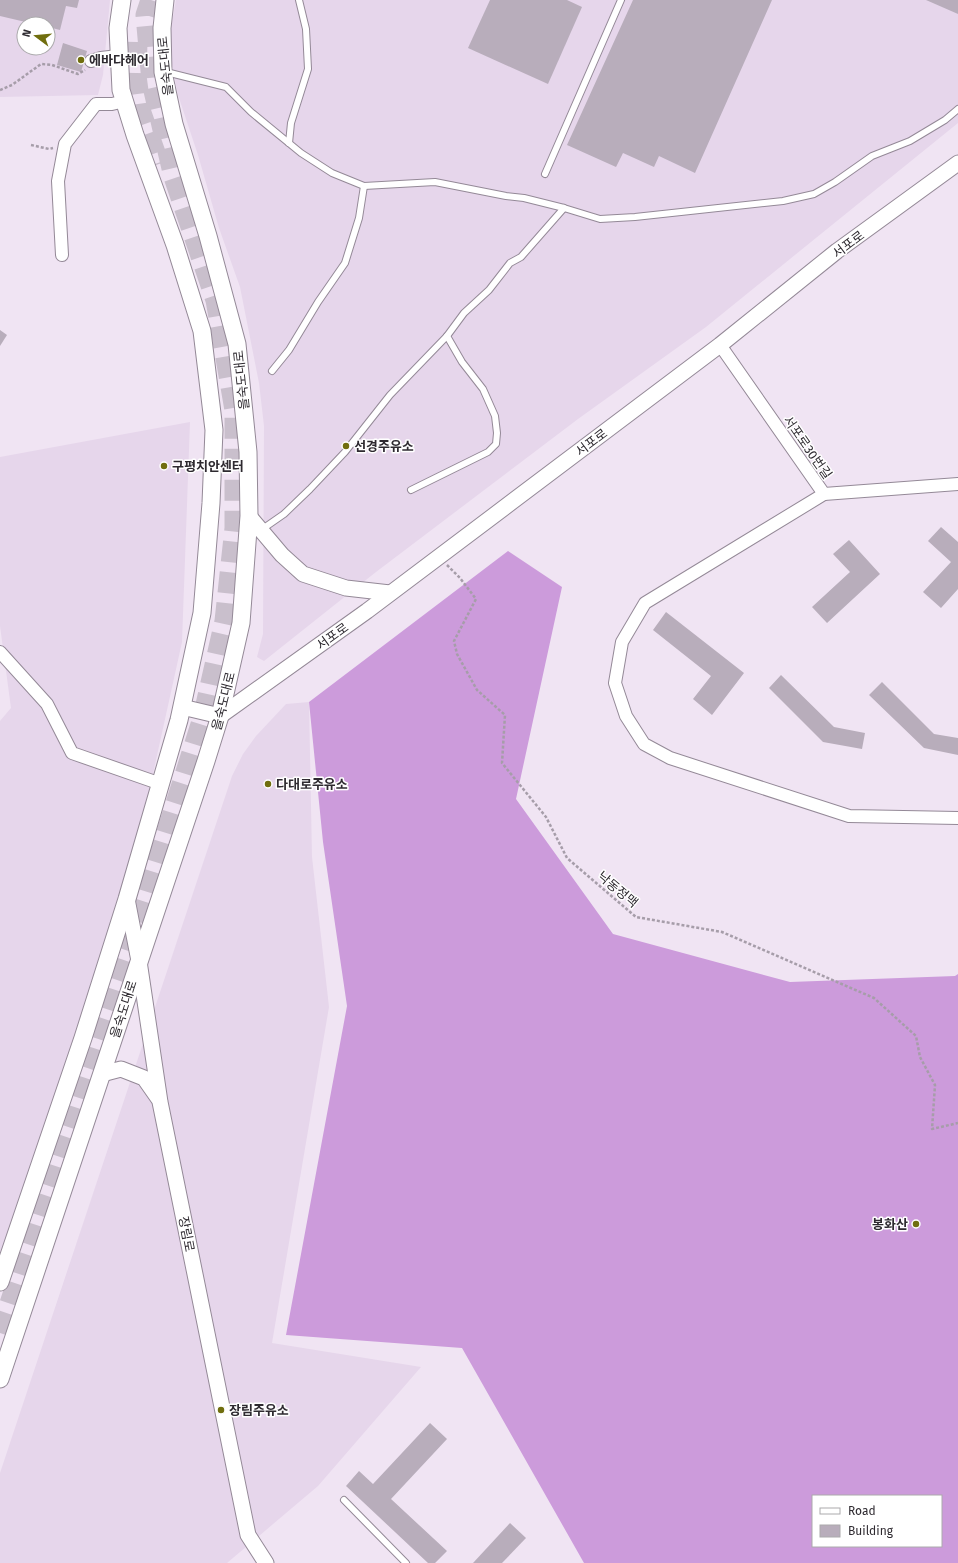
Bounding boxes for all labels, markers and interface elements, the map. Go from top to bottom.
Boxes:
north arrow [16,16,56,56]
text: N [20,28,34,39]
street label: 을숙도대로 [155,35,176,96]
place label: 에바다헤어 [89,53,149,68]
marker: 에바다헤어 [76,55,86,65]
street label: 서포로 [829,228,867,261]
street label: 을숙도대로 [231,349,252,410]
street label: 서포로30번길 [780,413,835,482]
street label: 서포로 [572,426,610,459]
place label: 선경주유소 [354,439,414,454]
marker: 선경주유소 [341,441,351,451]
place label: 구평치안센터 [172,459,244,474]
marker: 구평치안센터 [159,461,169,471]
street label: 서포로 [313,620,351,653]
street label: 을숙도대로 [209,670,238,732]
place label: 다대로주유소 [276,777,348,792]
marker: 다대로주유소 [263,779,273,789]
street label: 낙동정맥 [595,868,641,911]
street label: 을숙도대로 [107,978,140,1040]
street label: 장림로 [176,1215,197,1253]
place label: 봉화산 [872,1217,908,1232]
marker: 봉화산 [911,1219,921,1229]
place label: 장림주유소 [229,1403,289,1418]
marker: 장림주유소 [216,1405,226,1415]
legend [812,1495,942,1547]
text: Road [848,1504,876,1518]
text: Building [848,1524,894,1538]

